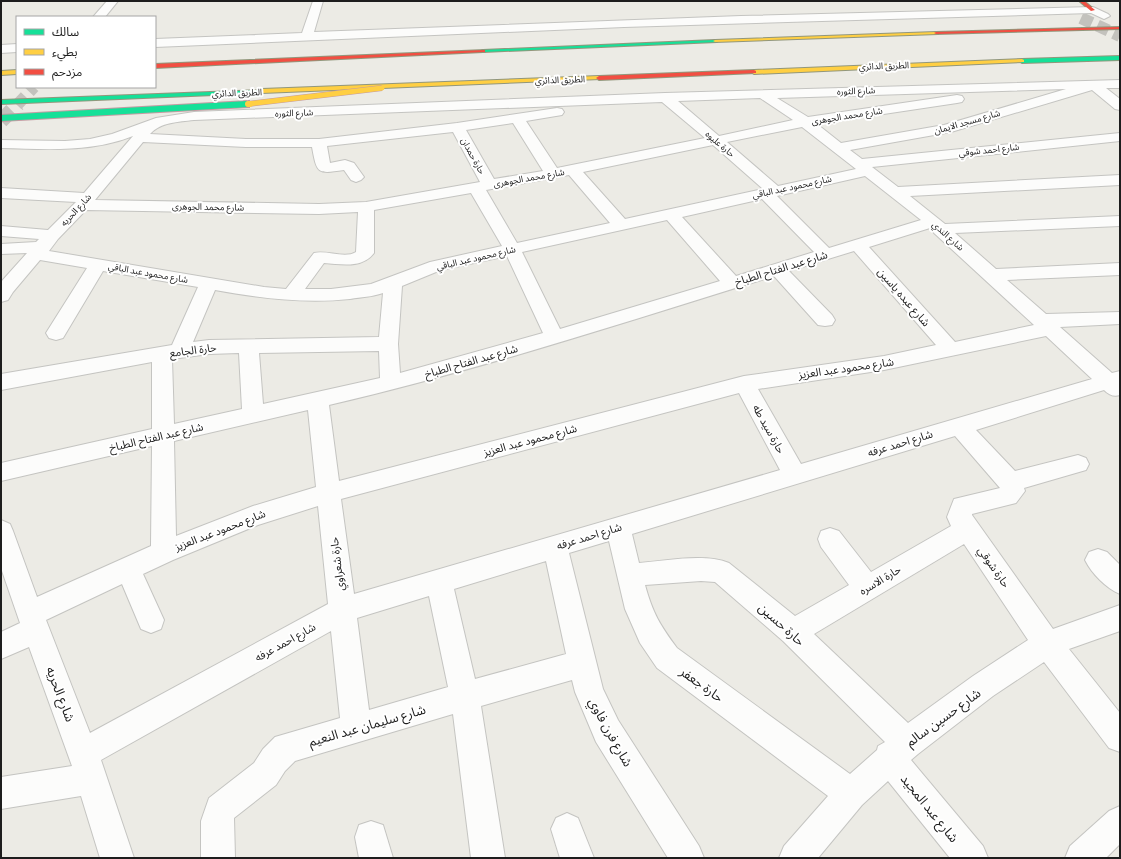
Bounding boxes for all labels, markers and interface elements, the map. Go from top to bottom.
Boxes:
legend [16,16,156,88]
text: سالك [52,25,79,40]
text: بطيء [52,45,78,62]
street label: الطريق الدائري [859,60,909,74]
text: مزدحم [52,65,82,81]
street label: الطريق الدائري [535,74,585,88]
street label: شارع الثوره [837,85,875,99]
street label: الطريق الدائري [212,87,262,101]
street label: شارع محمد الجوهرى [811,105,884,129]
street label: شارع الثوره [275,107,313,121]
street label: شارع مسجد الايمان [933,108,1002,138]
street label: حارة عليوه [703,129,737,160]
street label: حارة حمدان [458,136,487,176]
street label: شارع احمد شوقي [958,142,1020,160]
street label: شارع محمد الجوهرى [493,167,566,191]
street label: شارع محمود عبد الباقي [751,174,833,202]
street label: شارع الحريه [59,192,95,229]
street label: شارع محمد الجوهرى [172,201,244,215]
street label: شارع الندي [929,219,966,254]
street label: شارع محمود عبد الباقي [435,244,517,274]
street label: شارع عبد الفتاح الطباخ [733,248,830,290]
street label: شارع محمود عبد الباقي [107,261,189,287]
street label: شارع عبده ياسين [874,265,933,330]
street label: حارة الجامع [169,341,218,361]
street label: شارع عبد الفتاح الطباخ [423,342,520,382]
street label: شارع محمود عبد العزيز [796,355,895,383]
street label: حارة سيد طه [750,402,788,456]
street label: شارع عبد الفتاح الطباخ [108,420,205,456]
street label: شارع محمود عبد العزيز [481,422,579,460]
street label: شارع احمد عرفه [866,427,935,461]
street label: شارع محمود عبد العزيز [172,507,268,555]
street label: شارع احمد عرفه [555,520,624,554]
street label: حارة شعراوي [328,535,350,592]
street label: حارة شوقي [973,544,1013,592]
street label: حارة الاسره [857,563,904,598]
street label: حارة حسين [755,600,808,650]
street label: شارع احمد عرفه [253,620,319,665]
street label: حارة جعفر [676,663,727,706]
street label: شارع الحريه [40,664,78,725]
street label: شارع حسين سالم [903,685,985,752]
street label: شارع فرن فاوي [583,695,636,771]
street label: شارع سليمان عبد النعيم [307,702,428,752]
street label: شارع عبد المجيد [895,771,962,847]

